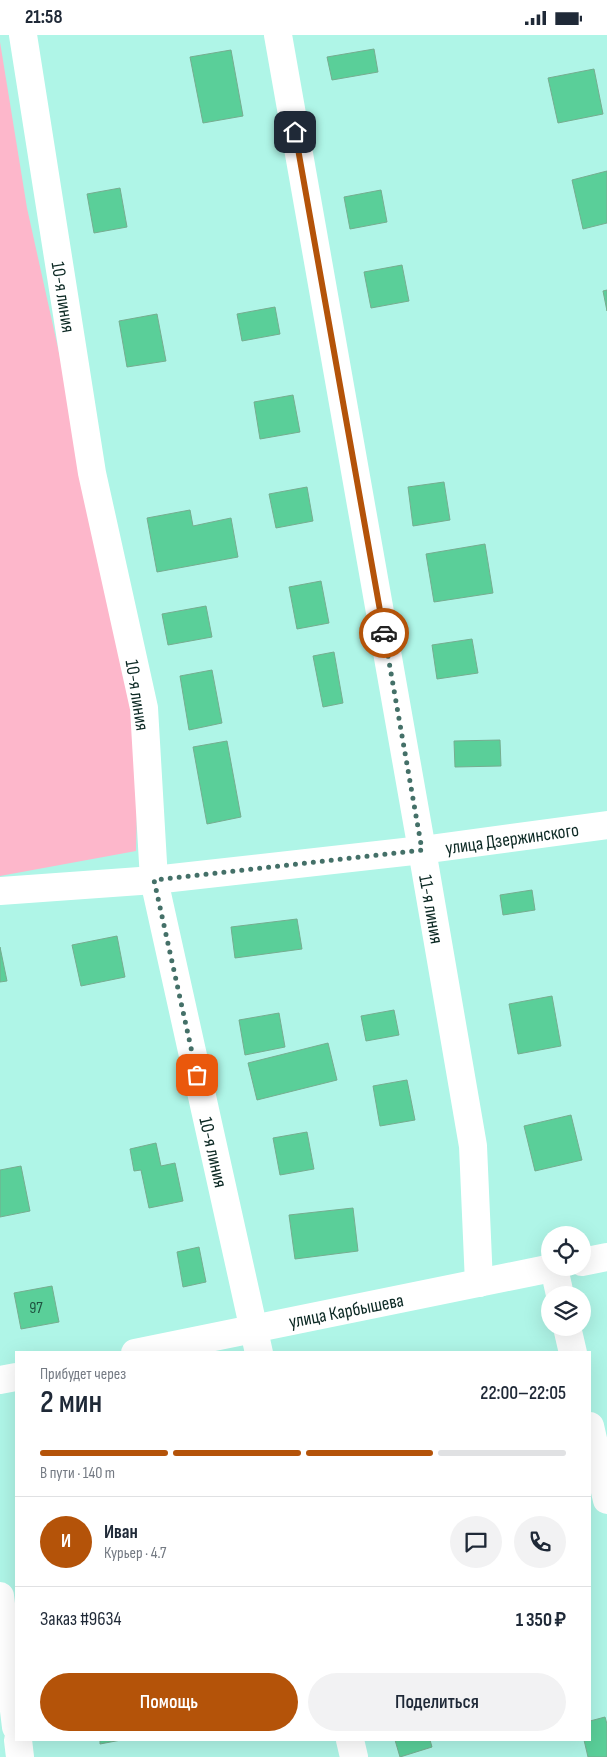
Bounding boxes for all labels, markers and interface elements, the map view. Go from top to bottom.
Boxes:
text: 21:58 [25,6,62,29]
pin [274,111,316,153]
icon: home [281,118,309,146]
street label: 10-я линия [46,260,79,334]
courier [359,608,409,658]
icon: car [370,619,398,647]
street label: 10-я линия [120,658,153,732]
street label: улица Дзержинского [444,819,580,860]
street label: 11-я линия [413,873,448,946]
pin [176,1054,218,1096]
icon: bag [183,1061,211,1089]
street label: 10-я линия [193,1115,232,1190]
map controls [541,1226,591,1336]
button: locate [541,1226,591,1276]
button: layers [541,1286,591,1336]
street label: улица Карбышева [287,1289,406,1334]
house number: 97 [29,1299,43,1318]
text: Прибудет через [40,1365,126,1384]
text: 22:00–22:05 [480,1382,566,1405]
text: 2 мин [40,1383,102,1422]
text: В пути · 140 m [40,1464,115,1483]
button: chat [450,1516,502,1568]
button: phone [514,1516,566,1568]
text: Иван [104,1521,138,1544]
text: И [61,1530,71,1553]
text: Курьер · 4.7 [104,1544,166,1563]
text: Заказ #9634 [40,1608,122,1631]
text: 1 350 ₽ [516,1609,566,1632]
button: Помощь [40,1673,298,1731]
button: Поделиться [308,1673,566,1731]

